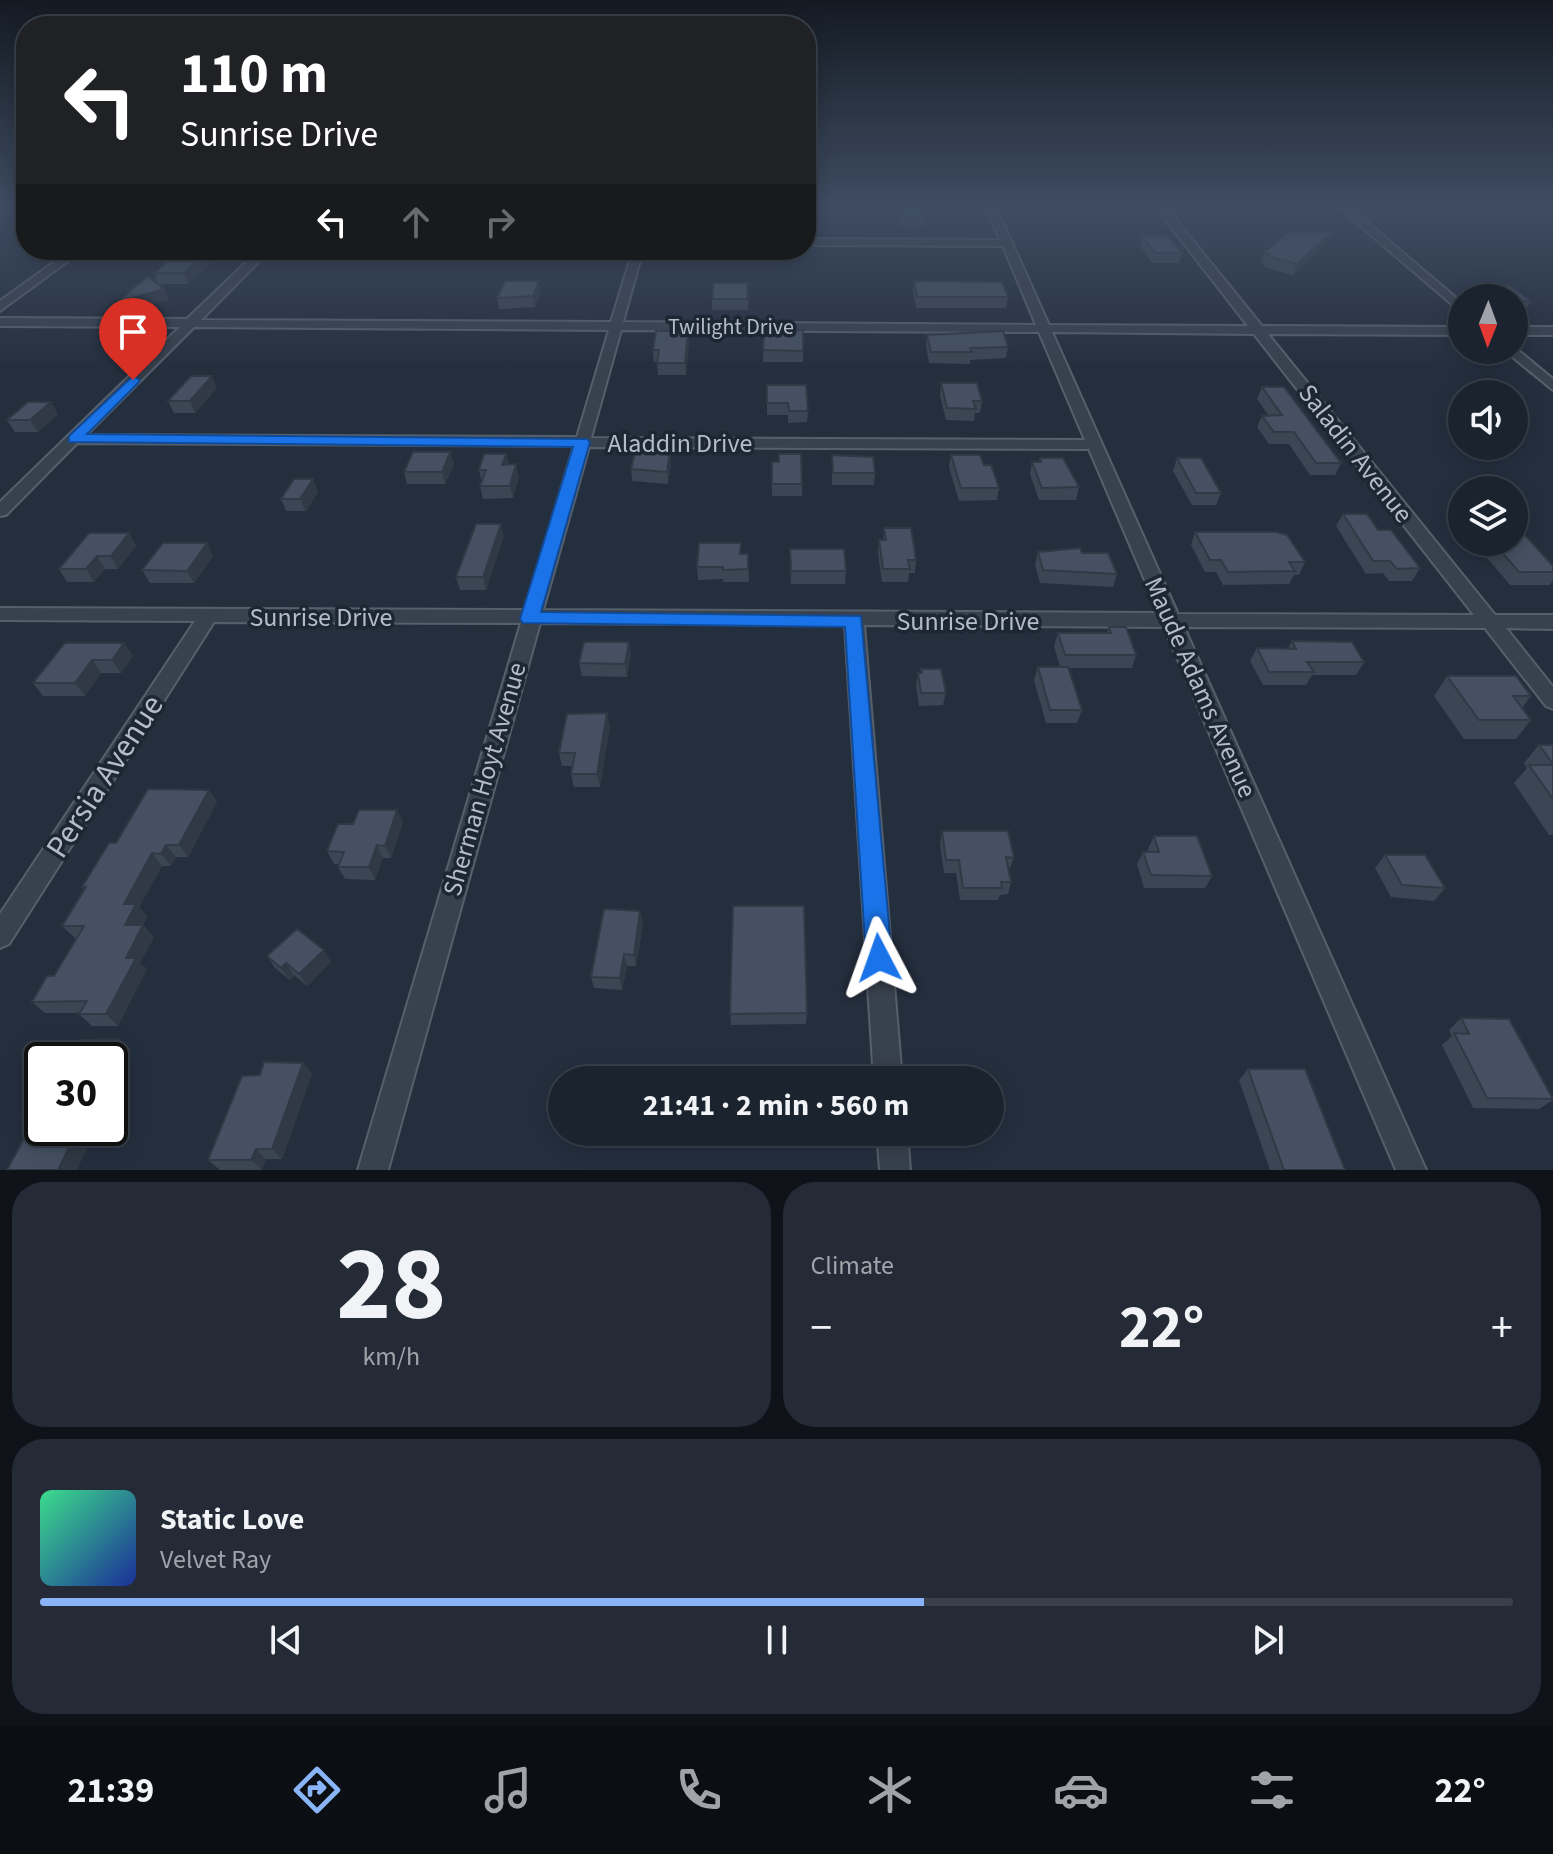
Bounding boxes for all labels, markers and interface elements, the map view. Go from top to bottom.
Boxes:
text: 110 m [180,35,328,114]
icon: left [48,48,152,152]
text: Sunrise Drive [180,109,378,160]
icon: left [310,200,354,244]
icon: ahead [394,200,438,244]
icon: right [478,200,522,244]
north arrow [1448,284,1528,364]
map controls [1448,284,1528,556]
pin [99,298,167,380]
icon: arrive [111,310,155,354]
street label: Twilight Drive [668,311,794,343]
street label: Saladin Avenue [1290,376,1422,531]
button: sound [1448,380,1528,460]
street label: Aladdin Drive [608,425,752,462]
button: layers [1448,476,1528,556]
street label: Maude Adams Avenue [1135,571,1266,803]
street label: Sunrise Drive [249,599,393,636]
street label: Sunrise Drive [896,603,1040,640]
street label: Sherman Hoyt Avenue [433,658,536,900]
street label: Persia Avenue [35,686,175,867]
position arrow [837,916,921,1000]
speed limit sign: 30 [24,1042,128,1146]
text: 21:41 · 2 min · 560 m [643,1084,909,1127]
text: 28 [336,1212,446,1360]
text: Climate [811,1247,894,1284]
text: 22° [1119,1286,1204,1371]
text: − [811,1297,832,1360]
text: + [1491,1297,1513,1360]
text: km/h [362,1338,420,1375]
text: Static Love [160,1498,304,1541]
text: Velvet Ray [160,1541,271,1578]
icon: previous [264,1618,308,1662]
icon: pause [755,1618,799,1662]
icon: next [1246,1618,1290,1662]
icon: directions [289,1762,345,1818]
icon: music [480,1762,536,1818]
icon: phone [671,1762,727,1818]
icon: climate [862,1762,918,1818]
icon: car [1053,1762,1109,1818]
icon: filters [1244,1762,1300,1818]
text: 21:39 [67,1765,154,1816]
text: 22° [1434,1765,1486,1816]

